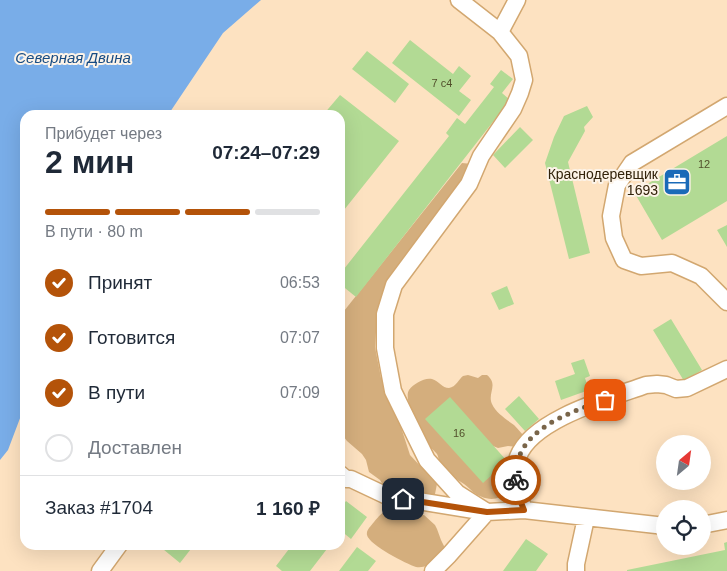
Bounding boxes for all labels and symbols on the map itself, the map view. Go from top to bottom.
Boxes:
water label: Северная Двина [15,49,131,66]
house number: 7 с4 [432,77,452,89]
house number: 12 [698,158,710,170]
place label: Краснодеревщик 1693 [548,166,659,198]
office icon: Краснодеревщик 1693 [662,167,692,197]
pin [584,379,626,421]
house number: 16 [453,427,465,439]
north arrow [656,435,711,490]
courier [491,455,541,505]
pin [382,478,424,520]

